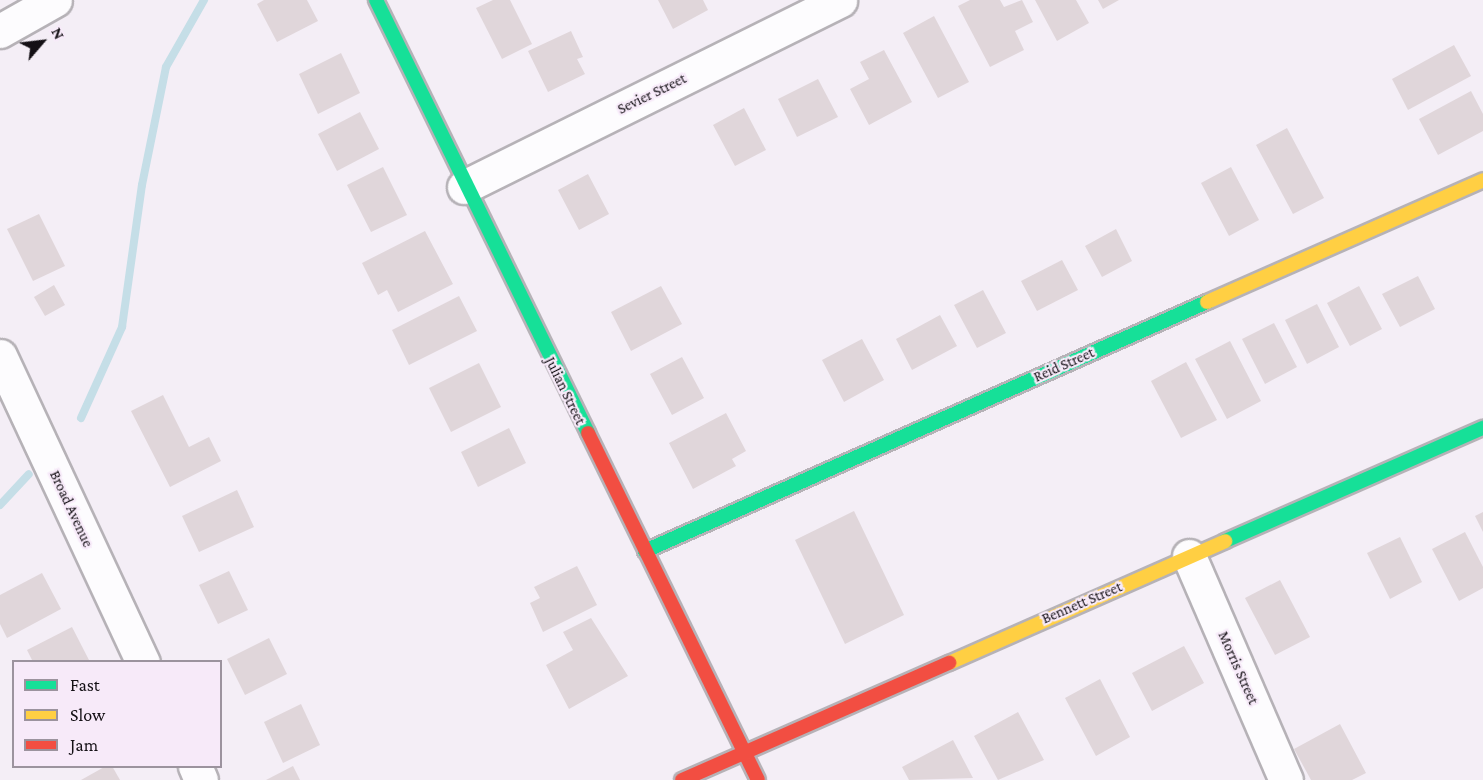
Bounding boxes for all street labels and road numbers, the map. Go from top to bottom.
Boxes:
street label: Sevier Street [615,70,689,118]
street label: Reid Street [1031,344,1097,386]
street label: Julian Street [541,354,589,428]
street label: Broad Avenue [45,468,97,550]
street label: Bennett Street [1039,578,1125,628]
street label: Morris Street [1214,629,1262,707]

